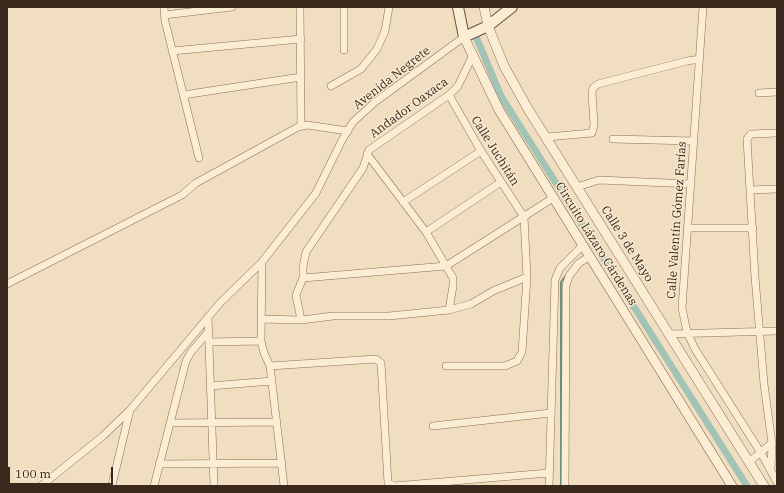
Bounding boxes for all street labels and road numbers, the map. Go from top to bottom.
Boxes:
street label: Avenida Negrete [351,44,433,112]
street label: Andador Oaxaca [367,75,451,141]
street label: Calle Juchitán [468,114,522,188]
street label: Calle Valentín Gómez Farías [664,141,690,299]
street label: Circuito Lázaro Cárdenas [552,180,640,308]
street label: Calle 3 de Mayo [598,203,656,285]

